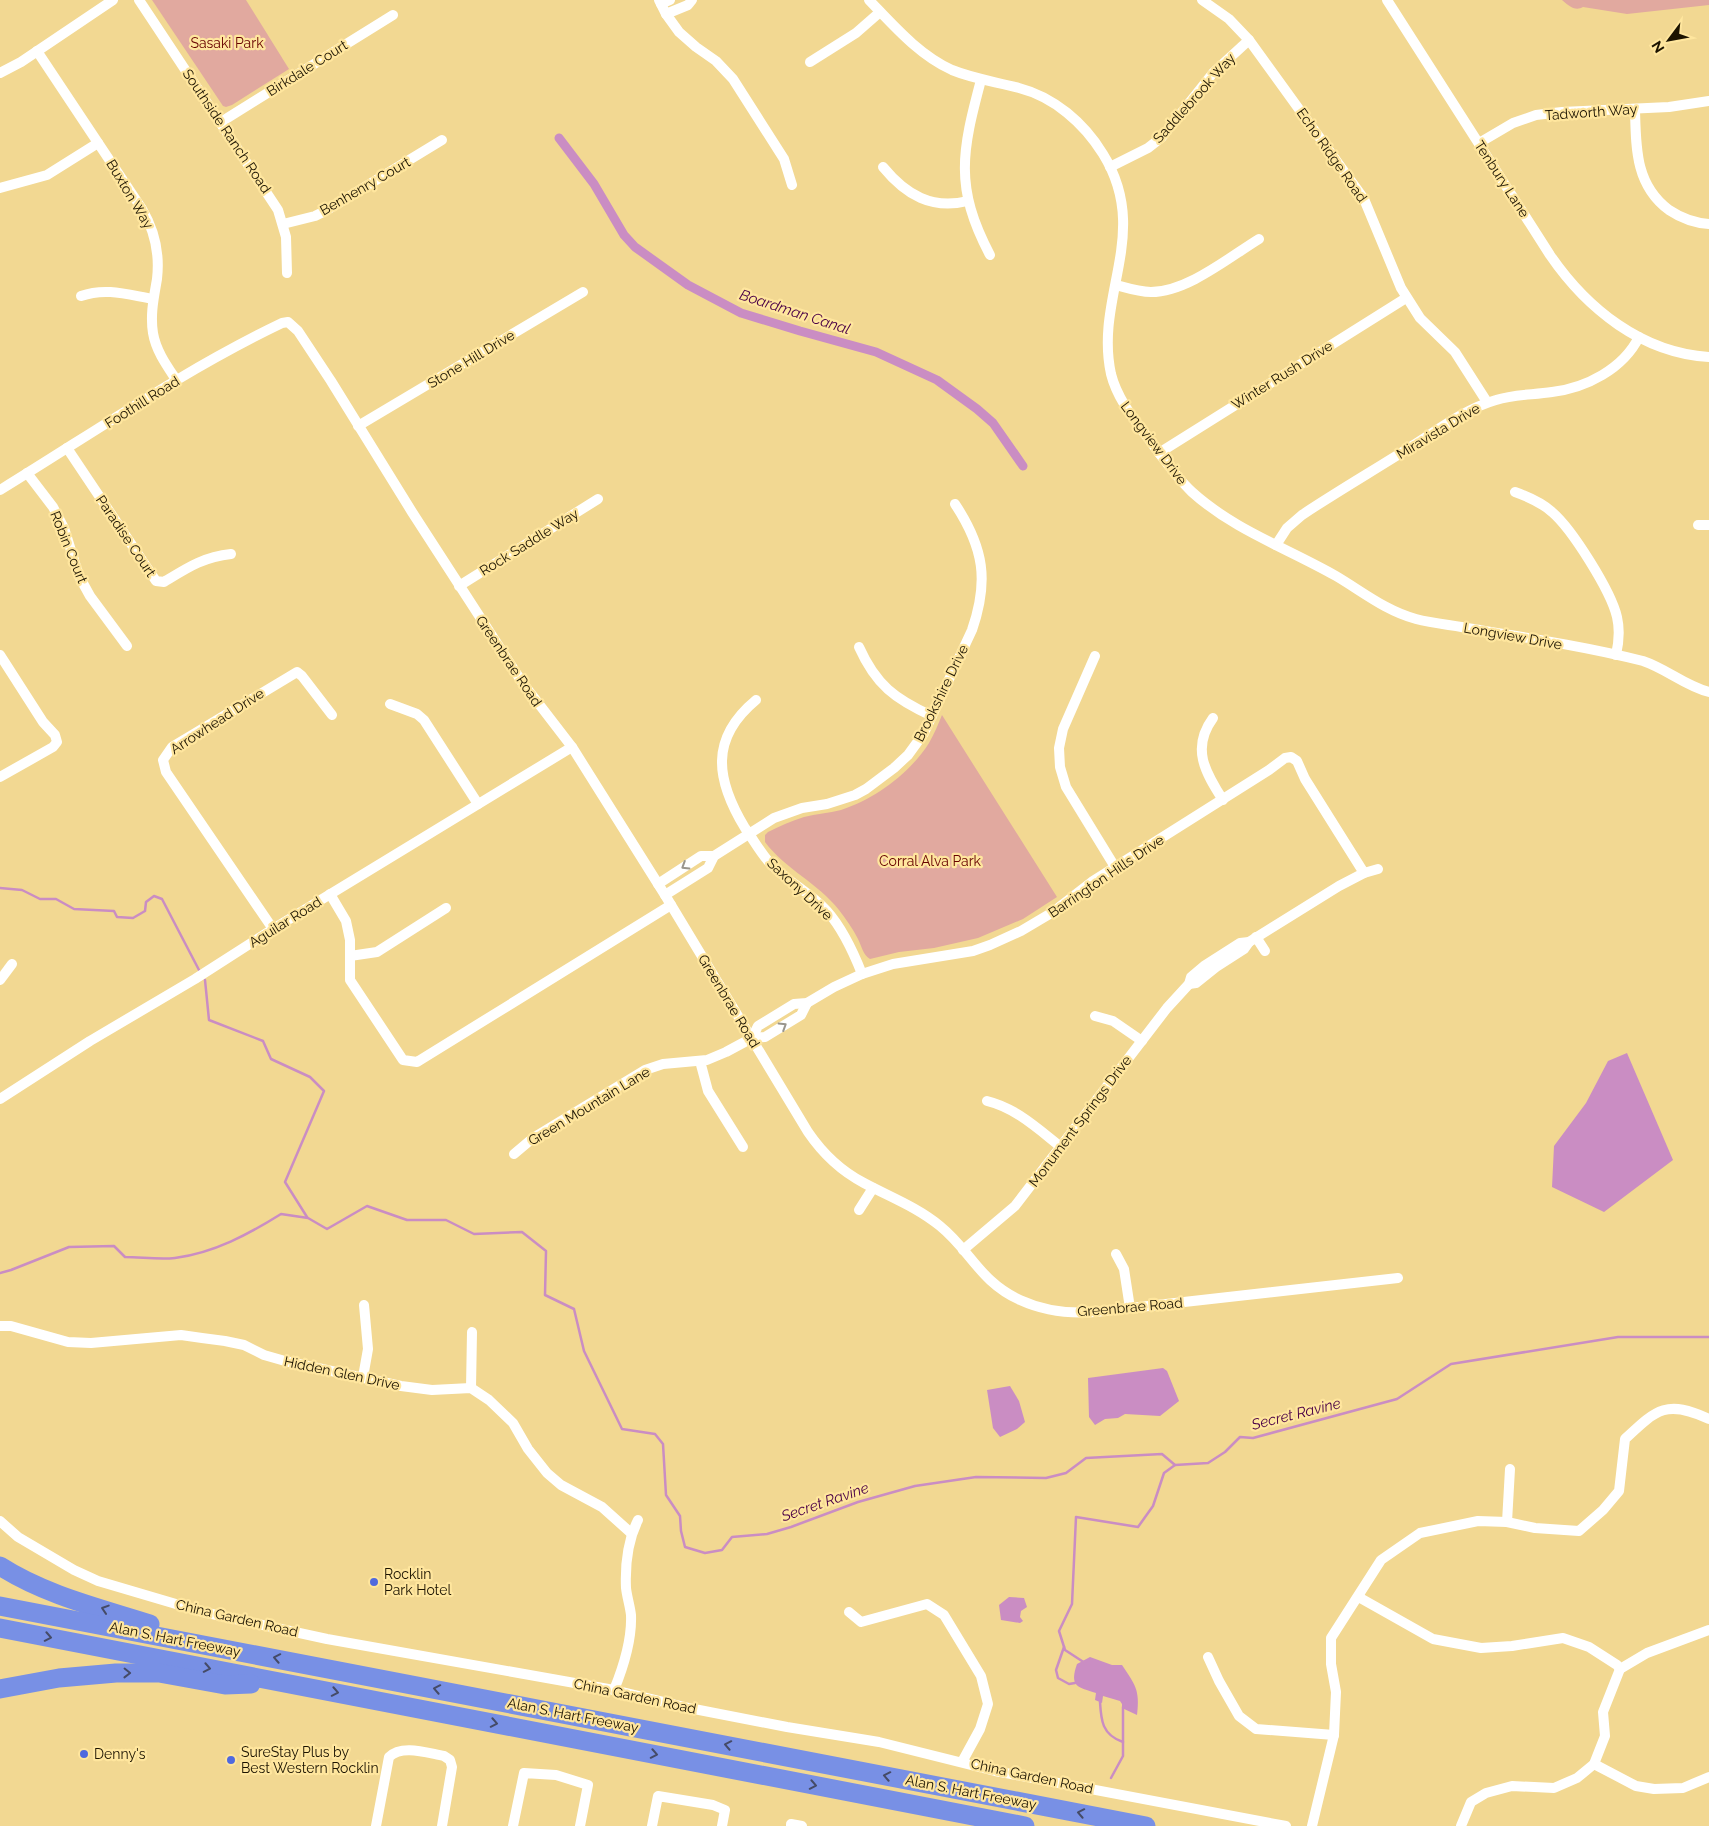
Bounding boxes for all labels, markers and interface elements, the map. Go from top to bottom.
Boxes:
north arrow [1644,15,1694,65]
park label: Sasaki Park [190,35,264,51]
street label: Birkdale Court [264,37,351,99]
text: N [1648,38,1668,56]
street label: Saddlebrook Way [1150,50,1239,146]
street label: Southside Ranch Road [180,66,274,196]
street label: Tadworth Way [1544,101,1638,123]
street label: Echo Ridge Road [1294,105,1370,205]
street label: Tenbury Lane [1471,138,1533,220]
street label: Benhenry Court [317,153,413,218]
street label: Buxton Way [103,157,157,232]
water label: Boardman Canal [737,286,853,338]
street label: Stone Hill Drive [425,327,517,391]
street label: Winter Rush Drive [1229,337,1335,413]
street label: Foothill Road [102,373,182,431]
street label: Longview Drive [1118,398,1190,488]
street label: Miravista Drive [1394,400,1482,462]
street label: Paradise Court [93,492,159,580]
street label: Rock Saddle Way [477,505,582,579]
street label: Robin Court [47,509,91,586]
street label: Greenbrae Road [473,613,545,709]
street label: Longview Drive [1463,619,1563,653]
street label: Brookshire Drive [911,642,971,744]
street label: Arrowhead Drive [167,685,267,757]
street label: Barrington Hills Drive [1045,831,1167,921]
park label: Corral Alva Park [879,853,982,869]
street label: Saxony Drive [764,855,836,923]
one-way arrow [681,860,690,870]
street label: Aguilar Road [246,893,324,951]
street label: Greenbrae Road [695,952,763,1050]
one-way arrow [778,1023,787,1033]
street label: Monument Springs Drive [1025,1052,1135,1190]
street label: Green Mountain Lane [525,1063,653,1149]
street label: Greenbrae Road [1077,1294,1183,1320]
street label: Hidden Glen Drive [283,1353,401,1393]
water label: Secret Ravine [1249,1394,1342,1434]
water label: Secret Ravine [778,1479,871,1526]
place label: Rocklin Park Hotel [384,1566,451,1598]
marker: Rocklin Park Hotel [368,1576,380,1588]
street label: China Garden Road [174,1596,300,1640]
one-way arrow [101,1605,110,1615]
street label: Alan S. Hart Freeway [108,1618,242,1660]
one-way arrow [43,1631,52,1642]
one-way arrow [273,1653,282,1664]
one-way arrow [203,1662,212,1672]
one-way arrow [124,1668,131,1678]
street label: China Garden Road [572,1675,698,1717]
one-way arrow [433,1684,441,1695]
one-way arrow [330,1686,339,1697]
street label: Alan S. Hart Freeway [506,1694,640,1736]
one-way arrow [490,1717,499,1728]
one-way arrow [723,1740,732,1750]
place label: SureStay Plus by Best Western Rocklin [241,1744,379,1776]
place label: Denny's [94,1746,146,1762]
marker: Denny's [78,1748,90,1760]
one-way arrow [649,1748,658,1759]
marker: SureStay Plus by Best Western Rocklin [225,1754,237,1766]
street label: China Garden Road [969,1755,1095,1797]
one-way arrow [883,1771,892,1781]
street label: Alan S. Hart Freeway [904,1771,1038,1813]
one-way arrow [809,1779,818,1790]
one-way arrow [1077,1809,1085,1819]

